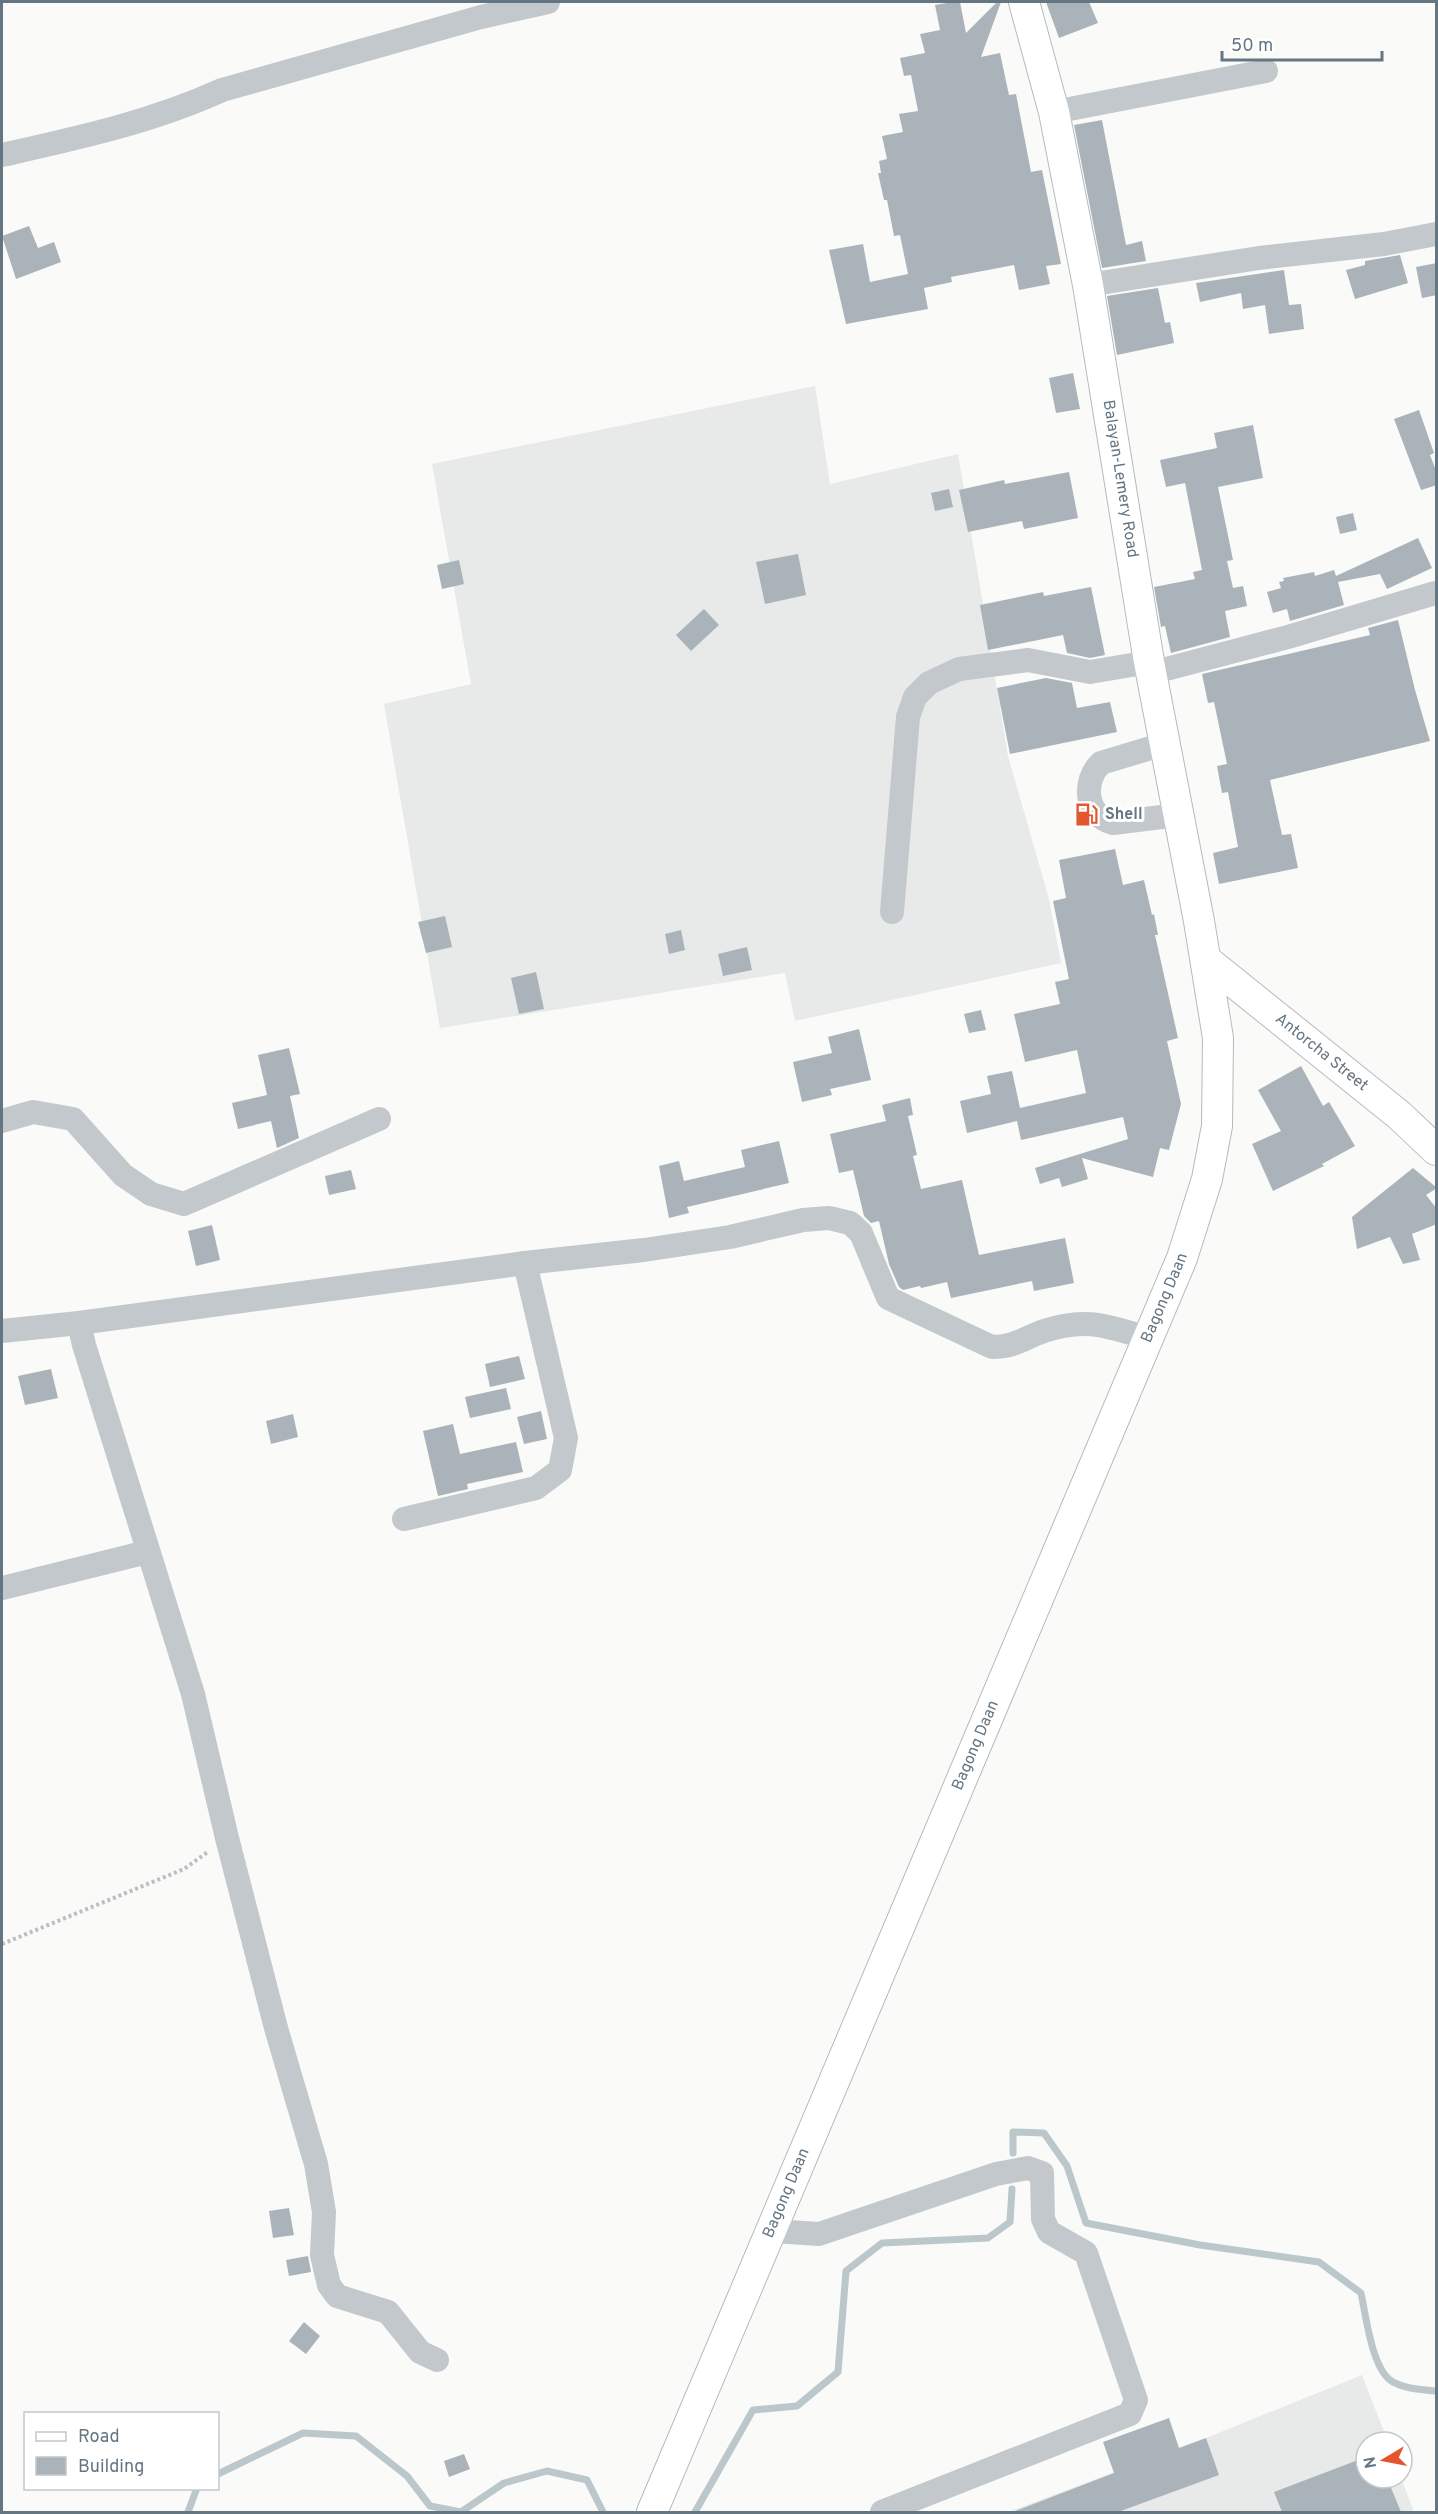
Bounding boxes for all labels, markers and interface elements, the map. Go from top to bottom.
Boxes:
scale bar [1222,24,1382,62]
text: 50 m [1231,35,1273,58]
street label: Balayan-Lemery Road [1098,399,1142,559]
fuel station icon: Shell [1074,802,1100,828]
place label: Shell [1105,805,1143,825]
street label: Antorcha Street [1271,1009,1372,1096]
street label: Bagong Daan [1137,1251,1193,1346]
street label: Bagong Daan [948,1698,1004,1794]
street label: Bagong Daan [759,2145,815,2241]
legend [24,2412,219,2490]
text: Road [78,2426,120,2449]
north arrow [1354,2430,1414,2490]
text: N [1360,2455,1382,2470]
text: Building [78,2456,144,2479]

